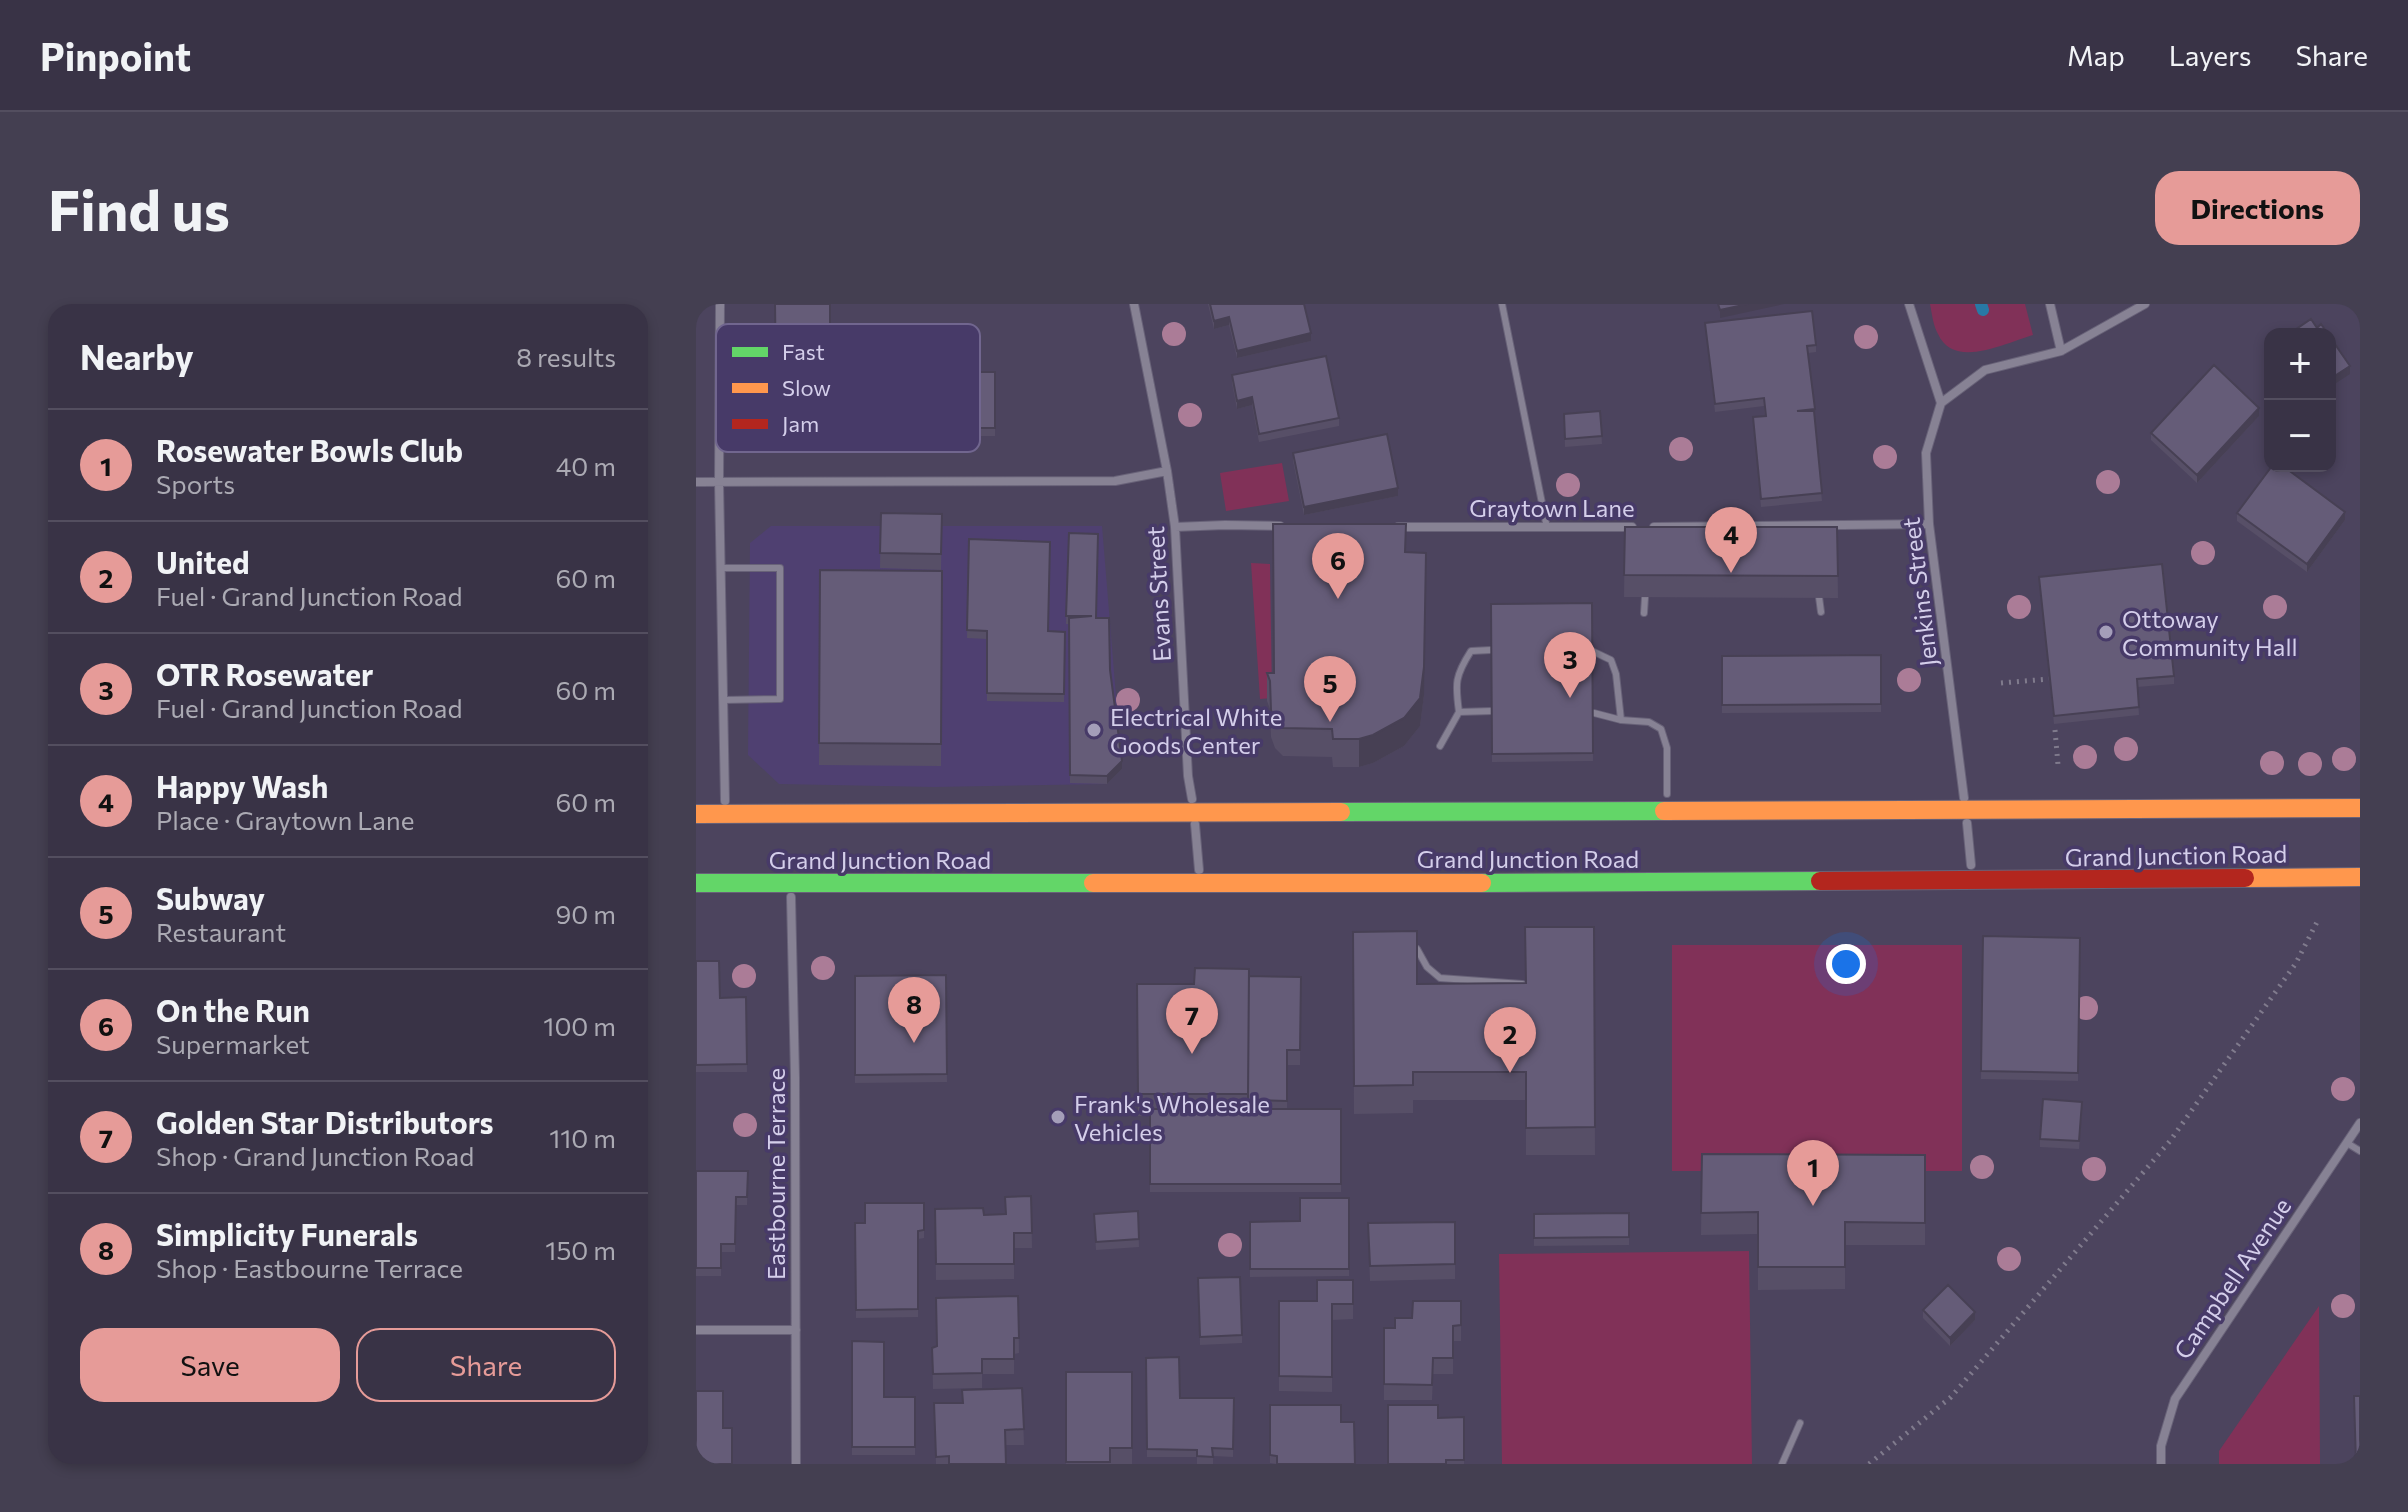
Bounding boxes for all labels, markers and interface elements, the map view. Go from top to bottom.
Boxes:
text: Pinpoint [40,32,191,79]
text: Map [2067,38,2125,72]
text: Layers [2169,38,2251,72]
text: Share [2295,38,2368,72]
button: Directions [2155,171,2360,245]
text: Find us [48,174,230,243]
legend [716,324,980,452]
map controls [2264,328,2336,472]
button: + [2264,328,2336,400]
text: Nearby [80,335,194,377]
text: Fast [782,338,825,365]
text: 8 results [516,341,616,372]
text: Slow [782,374,831,401]
button: − [2264,400,2336,472]
text: Jam [782,410,819,437]
text: Rosewater Bowls Club [156,431,463,468]
text: 1 [100,450,112,481]
text: 40 m [556,450,616,481]
text: Sports [156,468,235,499]
street label: Graytown Lane [1469,493,1635,522]
pin: 4 [1705,507,1757,573]
street label: Jenkins Street [1895,516,1943,668]
street label: Evans Street [1140,525,1176,662]
pin: 6 [1312,533,1364,599]
text: United [156,543,249,580]
text: 2 [99,562,113,593]
text: 60 m [556,562,616,593]
text: Fuel · Grand Junction Road [156,580,462,611]
place label: Ottoway Community Hall [2122,604,2298,661]
marker: Ottoway Community Hall [2097,623,2115,641]
pin: 3 [1544,632,1596,698]
text: OTR Rosewater [156,655,373,692]
pin: 5 [1304,656,1356,722]
text: 3 [98,674,114,705]
text: 60 m [556,674,616,705]
text: Fuel · Grand Junction Road [156,692,462,723]
place label: Electrical White Goods Center [1110,702,1282,759]
marker: Electrical White Goods Center [1085,721,1103,739]
text: Happy Wash [156,767,328,804]
text: 4 [98,786,114,817]
text: 60 m [556,786,616,817]
text: Place · Graytown Lane [156,804,414,835]
street label: Grand Junction Road [2065,839,2287,871]
street label: Grand Junction Road [1417,844,1639,873]
street label: Grand Junction Road [769,845,991,874]
text: Subway [156,879,265,916]
text: 5 [98,898,114,929]
text: 90 m [556,898,616,929]
text: Restaurant [156,916,286,947]
your location [1826,944,1866,984]
pin: 8 [888,977,940,1043]
pin: 7 [1166,988,1218,1054]
text: On the Run [156,991,310,1028]
pin: 2 [1484,1007,1536,1073]
text: 6 [98,1010,114,1041]
text: 100 m [543,1010,616,1041]
text: Supermarket [156,1028,310,1059]
street label: Eastbourne Terrace [761,1068,790,1280]
place label: Frank's Wholesale Vehicles [1074,1089,1270,1146]
text: Golden Star Distributors [156,1103,494,1140]
marker: Frank's Wholesale Vehicles [1049,1108,1067,1126]
text: 7 [99,1122,113,1153]
text: 110 m [549,1122,616,1153]
text: Shop · Grand Junction Road [156,1140,474,1171]
pin: 1 [1787,1140,1839,1206]
street label: Campbell Avenue [2167,1192,2297,1364]
text: Simplicity Funerals [156,1215,418,1252]
text: 8 [98,1234,114,1265]
text: 150 m [545,1234,616,1265]
text: Shop · Eastbourne Terrace [156,1252,463,1283]
button: Save [80,1328,340,1402]
button: Share [356,1328,616,1402]

